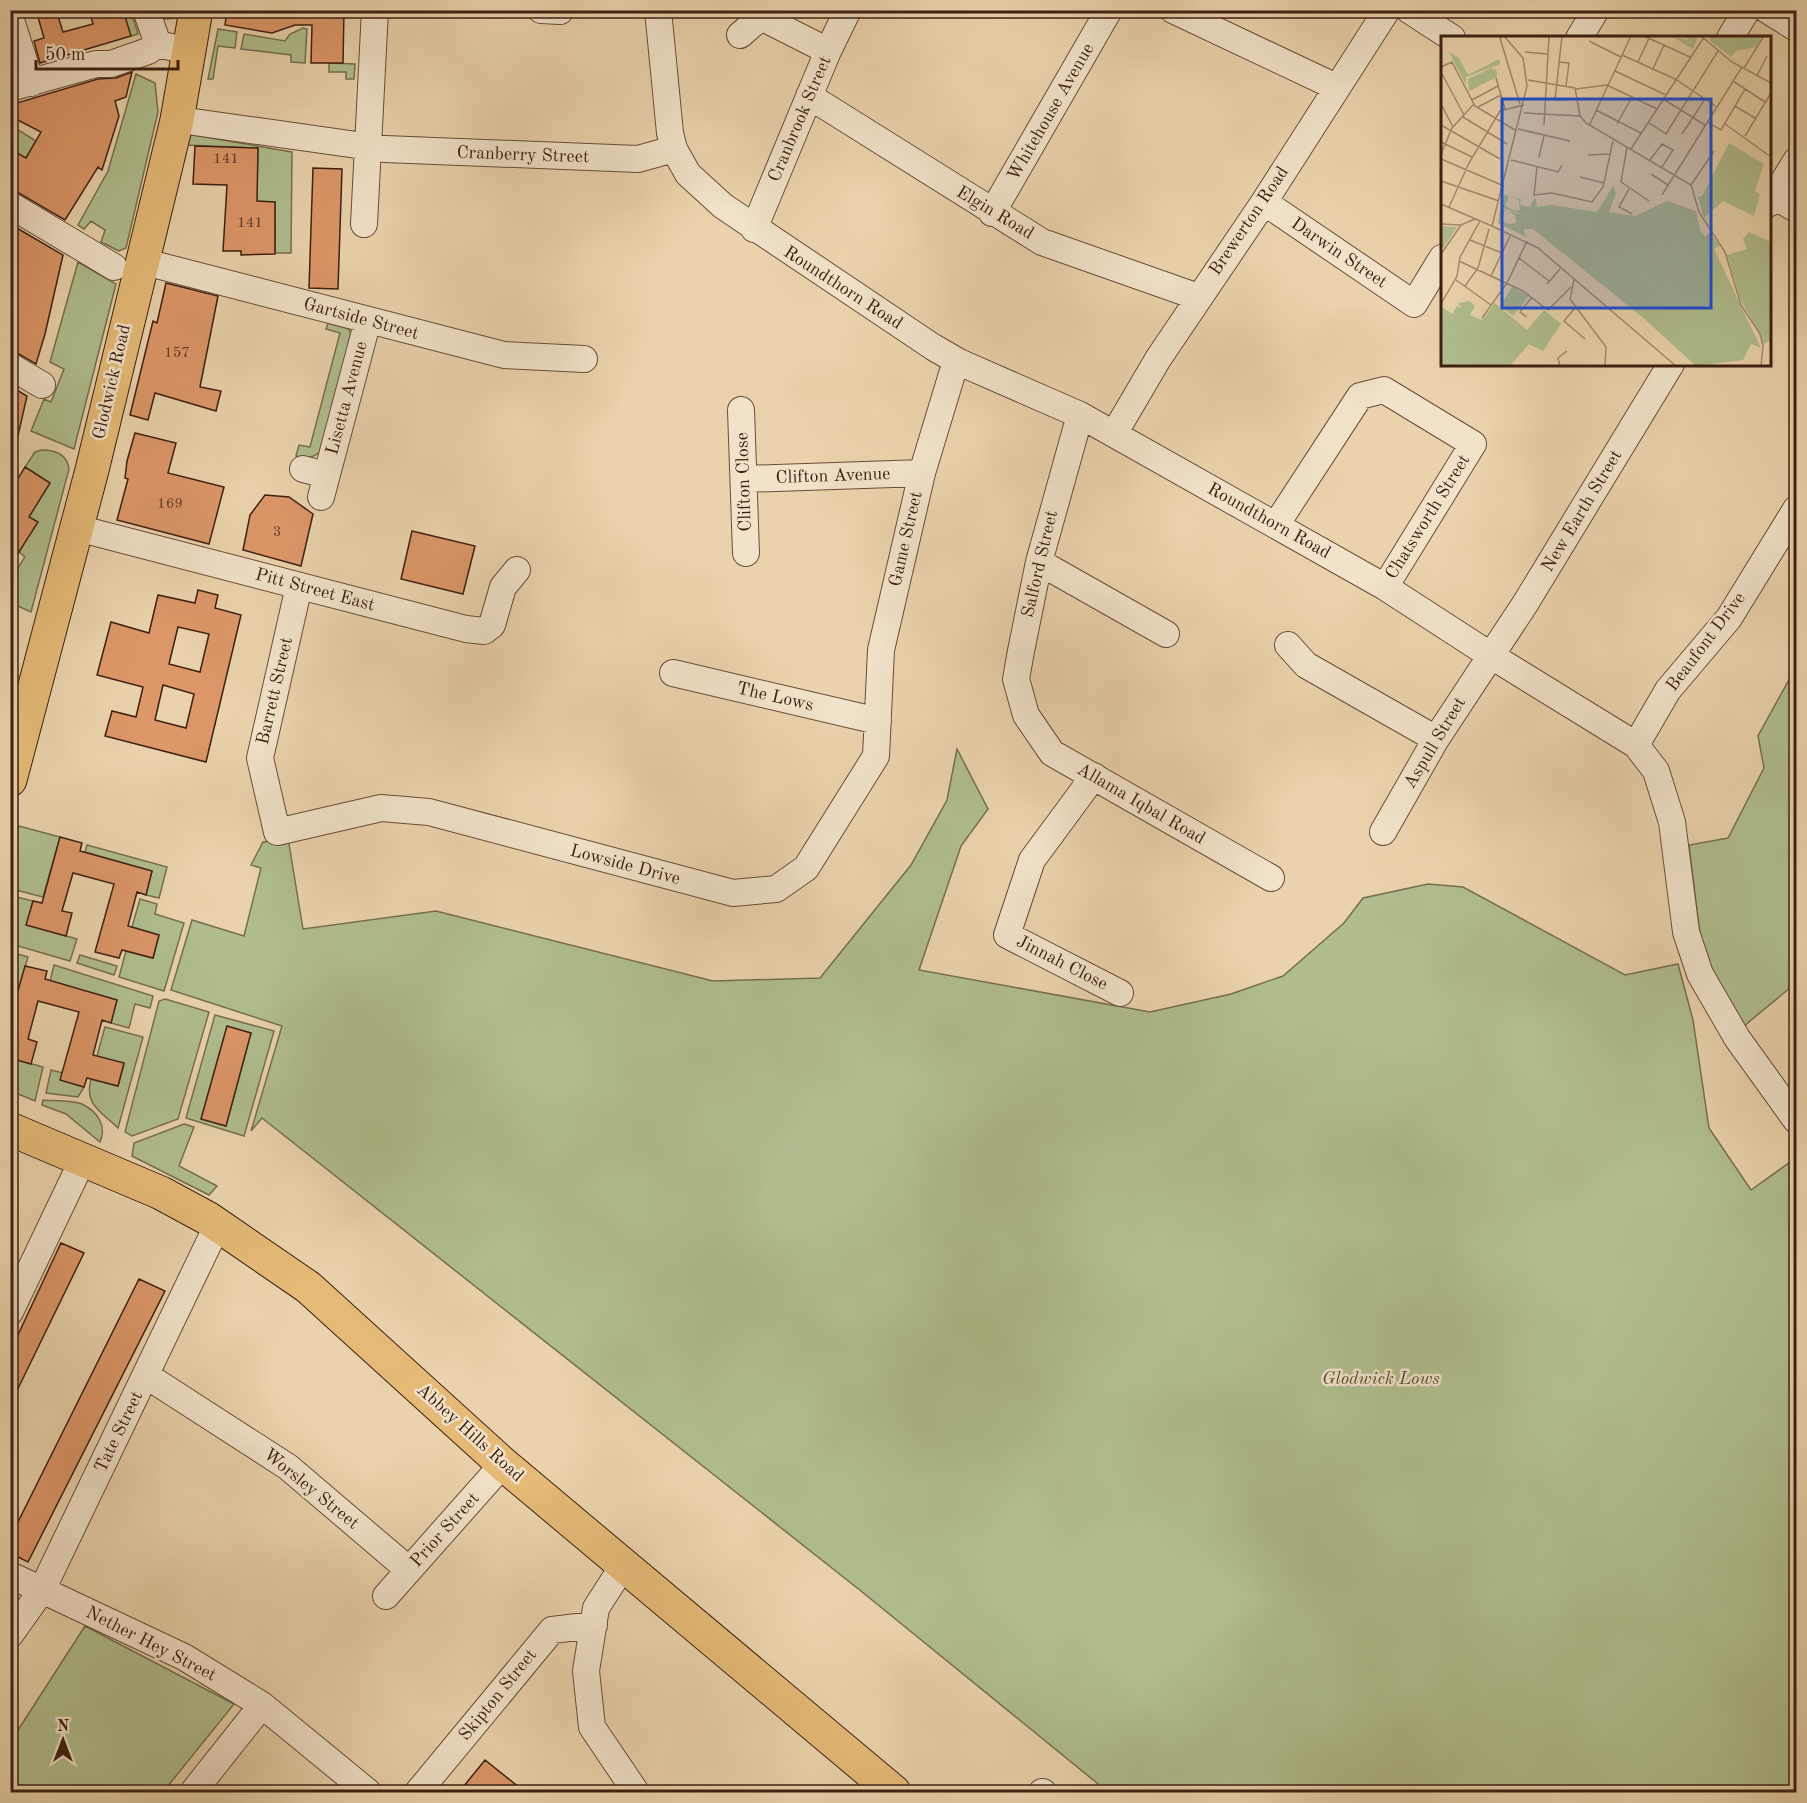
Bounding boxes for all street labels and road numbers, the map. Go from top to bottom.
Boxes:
street label: Whitehouse Avenue [1004,40,1098,184]
street label: Cranbrook Street [765,54,835,184]
street label: Cranberry Street [456,144,590,166]
street label: Brewerton Road [1206,163,1292,279]
street label: Elgin Road [953,183,1037,243]
street label: Darwin Street [1288,214,1390,292]
street label: Roundthorn Road [780,243,906,333]
street label: Gartside Street [301,295,421,343]
street label: Glodwick Road [90,323,134,441]
street label: Lisetta Avenue [323,339,371,457]
street label: Clifton Close [733,432,755,532]
street label: New Earth Street [1539,447,1625,575]
street label: Chatsworth Street [1382,452,1474,582]
street label: Clifton Avenue [775,465,891,487]
street label: Roundthorn Road [1204,480,1334,562]
street label: Game Street [886,490,926,588]
street label: Salford Street [1019,509,1061,619]
street label: Pitt Street East [253,565,377,615]
street label: Beaufont Drive [1663,589,1749,695]
street label: Barrett Street [254,636,296,746]
street label: The Lows [735,679,815,715]
street label: Aspull Street [1401,694,1469,792]
street label: Allama Iqbal Road [1074,760,1208,848]
street label: Lowside Drive [568,842,682,888]
street label: Jinnah Close [1014,932,1110,994]
street label: Abbey Hills Road [413,1381,527,1485]
street label: Tate Street [92,1388,146,1476]
street label: Worsley Street [260,1445,362,1533]
street label: Prior Street [407,1489,483,1571]
street label: Nether Hey Street [83,1603,219,1685]
street label: Skipton Street [456,1646,540,1744]

